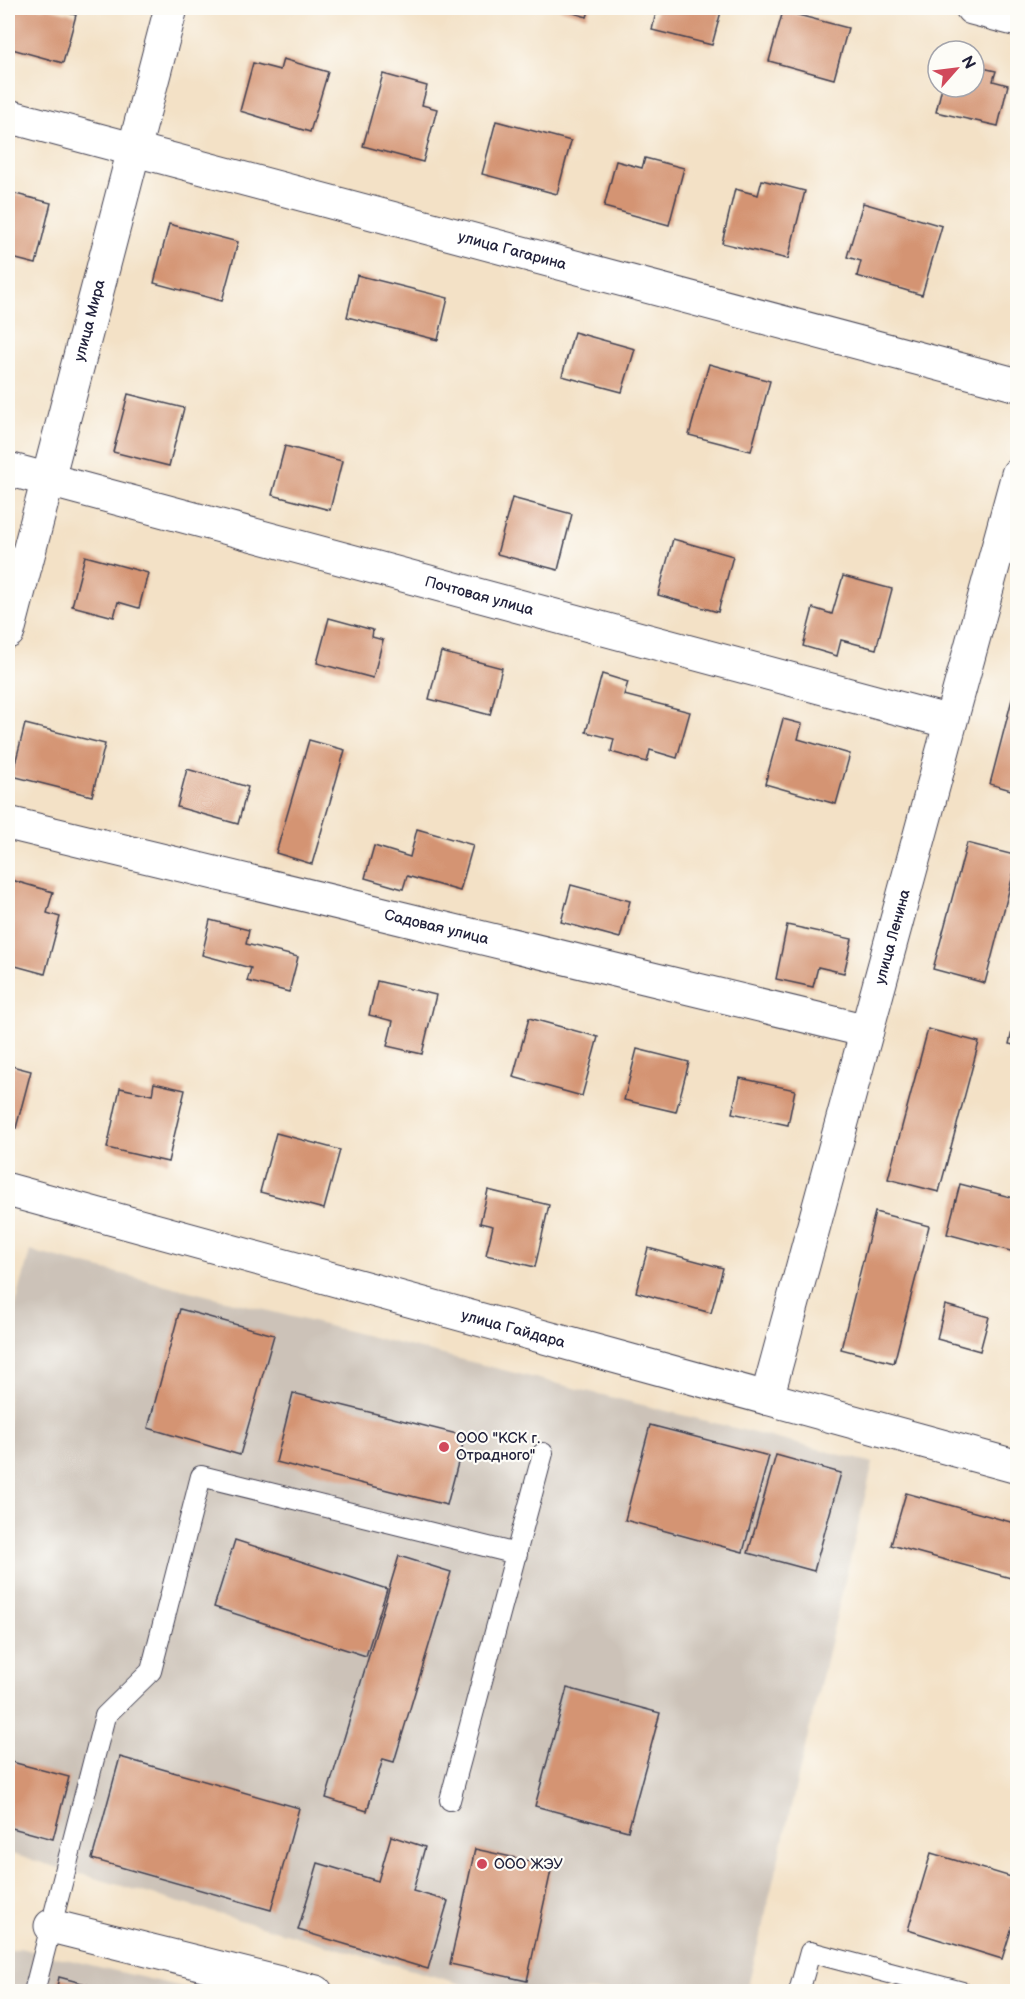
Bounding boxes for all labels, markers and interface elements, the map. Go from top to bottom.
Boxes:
north arrow [926,39,986,99]
text: N [957,53,979,72]
street label: улица Гагарина [456,227,569,274]
street label: улица Мира [70,277,109,363]
street label: Почтовая улица [423,572,536,619]
street label: улица Ленина [870,887,914,986]
street label: Садовая улица [383,905,491,949]
street label: улица Гайдара [459,1305,567,1352]
place label: ООО "КСК г. Отрадного" [456,1429,540,1465]
marker: ООО "КСК г. Отрадного" [437,1440,451,1454]
place label: ООО ЖЭУ [494,1855,563,1874]
marker: ООО ЖЭУ [475,1857,489,1871]

